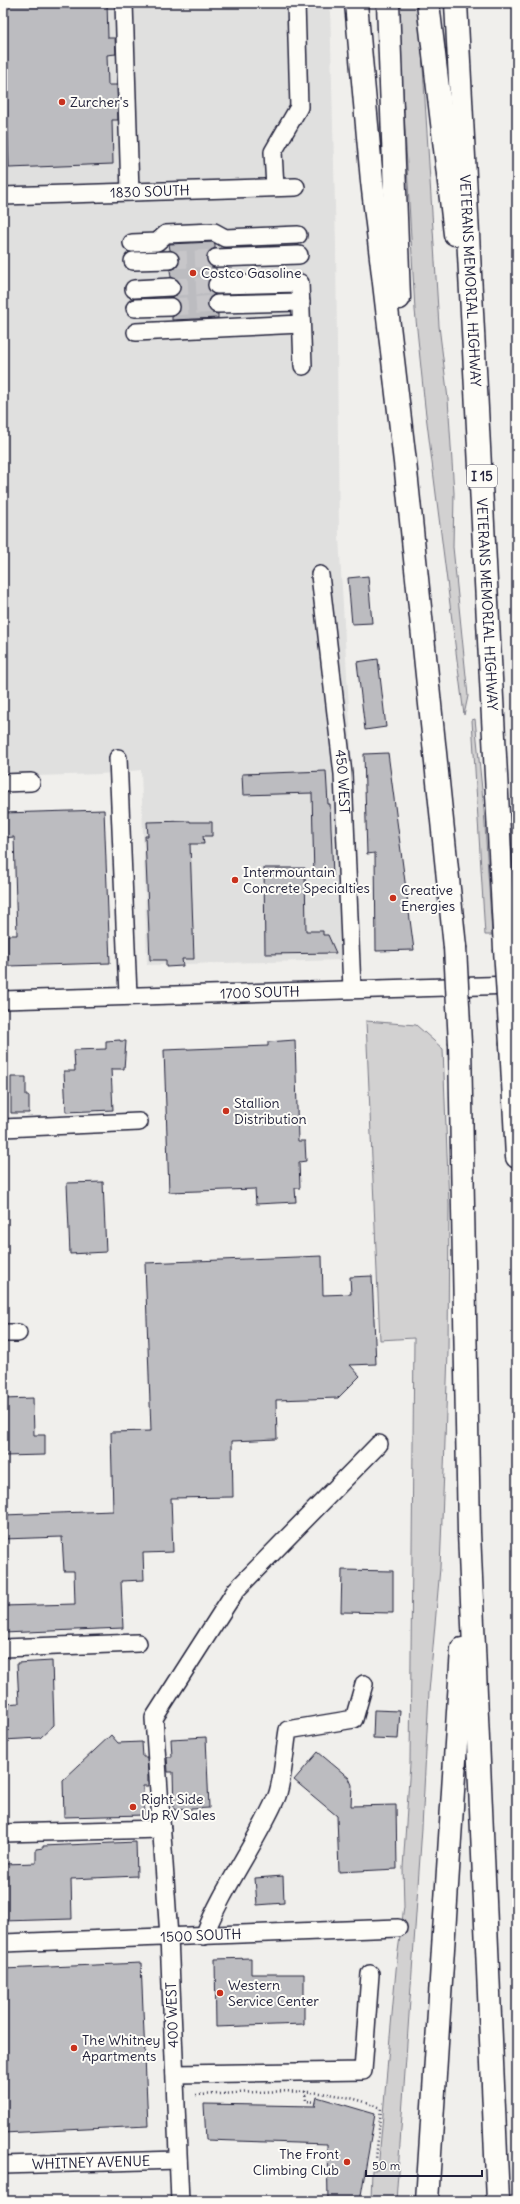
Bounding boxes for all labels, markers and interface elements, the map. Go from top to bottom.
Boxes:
place label: Zurcher's [70,93,129,111]
marker: Zurcher's [57,97,67,107]
street label: VETERANS MEMORIAL HIGHWAY [456,174,485,388]
street label: 1830 SOUTH [110,181,190,202]
place label: Costco Gasoline [201,264,302,282]
marker: Costco Gasoline [188,268,198,278]
road number: I 15 [467,465,497,487]
street label: VETERANS MEMORIAL HIGHWAY [473,497,502,711]
street label: 450 WEST [331,748,354,814]
place label: Intermountain Concrete Specialties [243,863,370,897]
marker: Intermountain Concrete Specialties [230,875,240,885]
place label: Creative Energies [401,881,455,915]
marker: Creative Energies [388,893,398,903]
street label: 1700 SOUTH [220,982,300,1003]
place label: Stallion Distribution [234,1094,307,1128]
marker: Stallion Distribution [221,1106,231,1116]
place label: Right Side Up RV Sales [141,1790,216,1824]
marker: Right Side Up RV Sales [128,1802,138,1812]
street label: 1500 SOUTH [160,1925,242,1946]
place label: Western Service Center [228,1976,319,2010]
street label: 400 WEST [162,1982,182,2048]
marker: Western Service Center [215,1988,225,1998]
place label: The Whitney Apartments [82,2031,161,2065]
marker: The Whitney Apartments [69,2043,79,2053]
place label: The Front Climbing Club [253,2145,339,2179]
street label: WHITNEY AVENUE [32,2152,150,2173]
scale bar [366,2152,482,2178]
marker: The Front Climbing Club [342,2157,352,2167]
text: 50 m [372,2158,401,2173]

